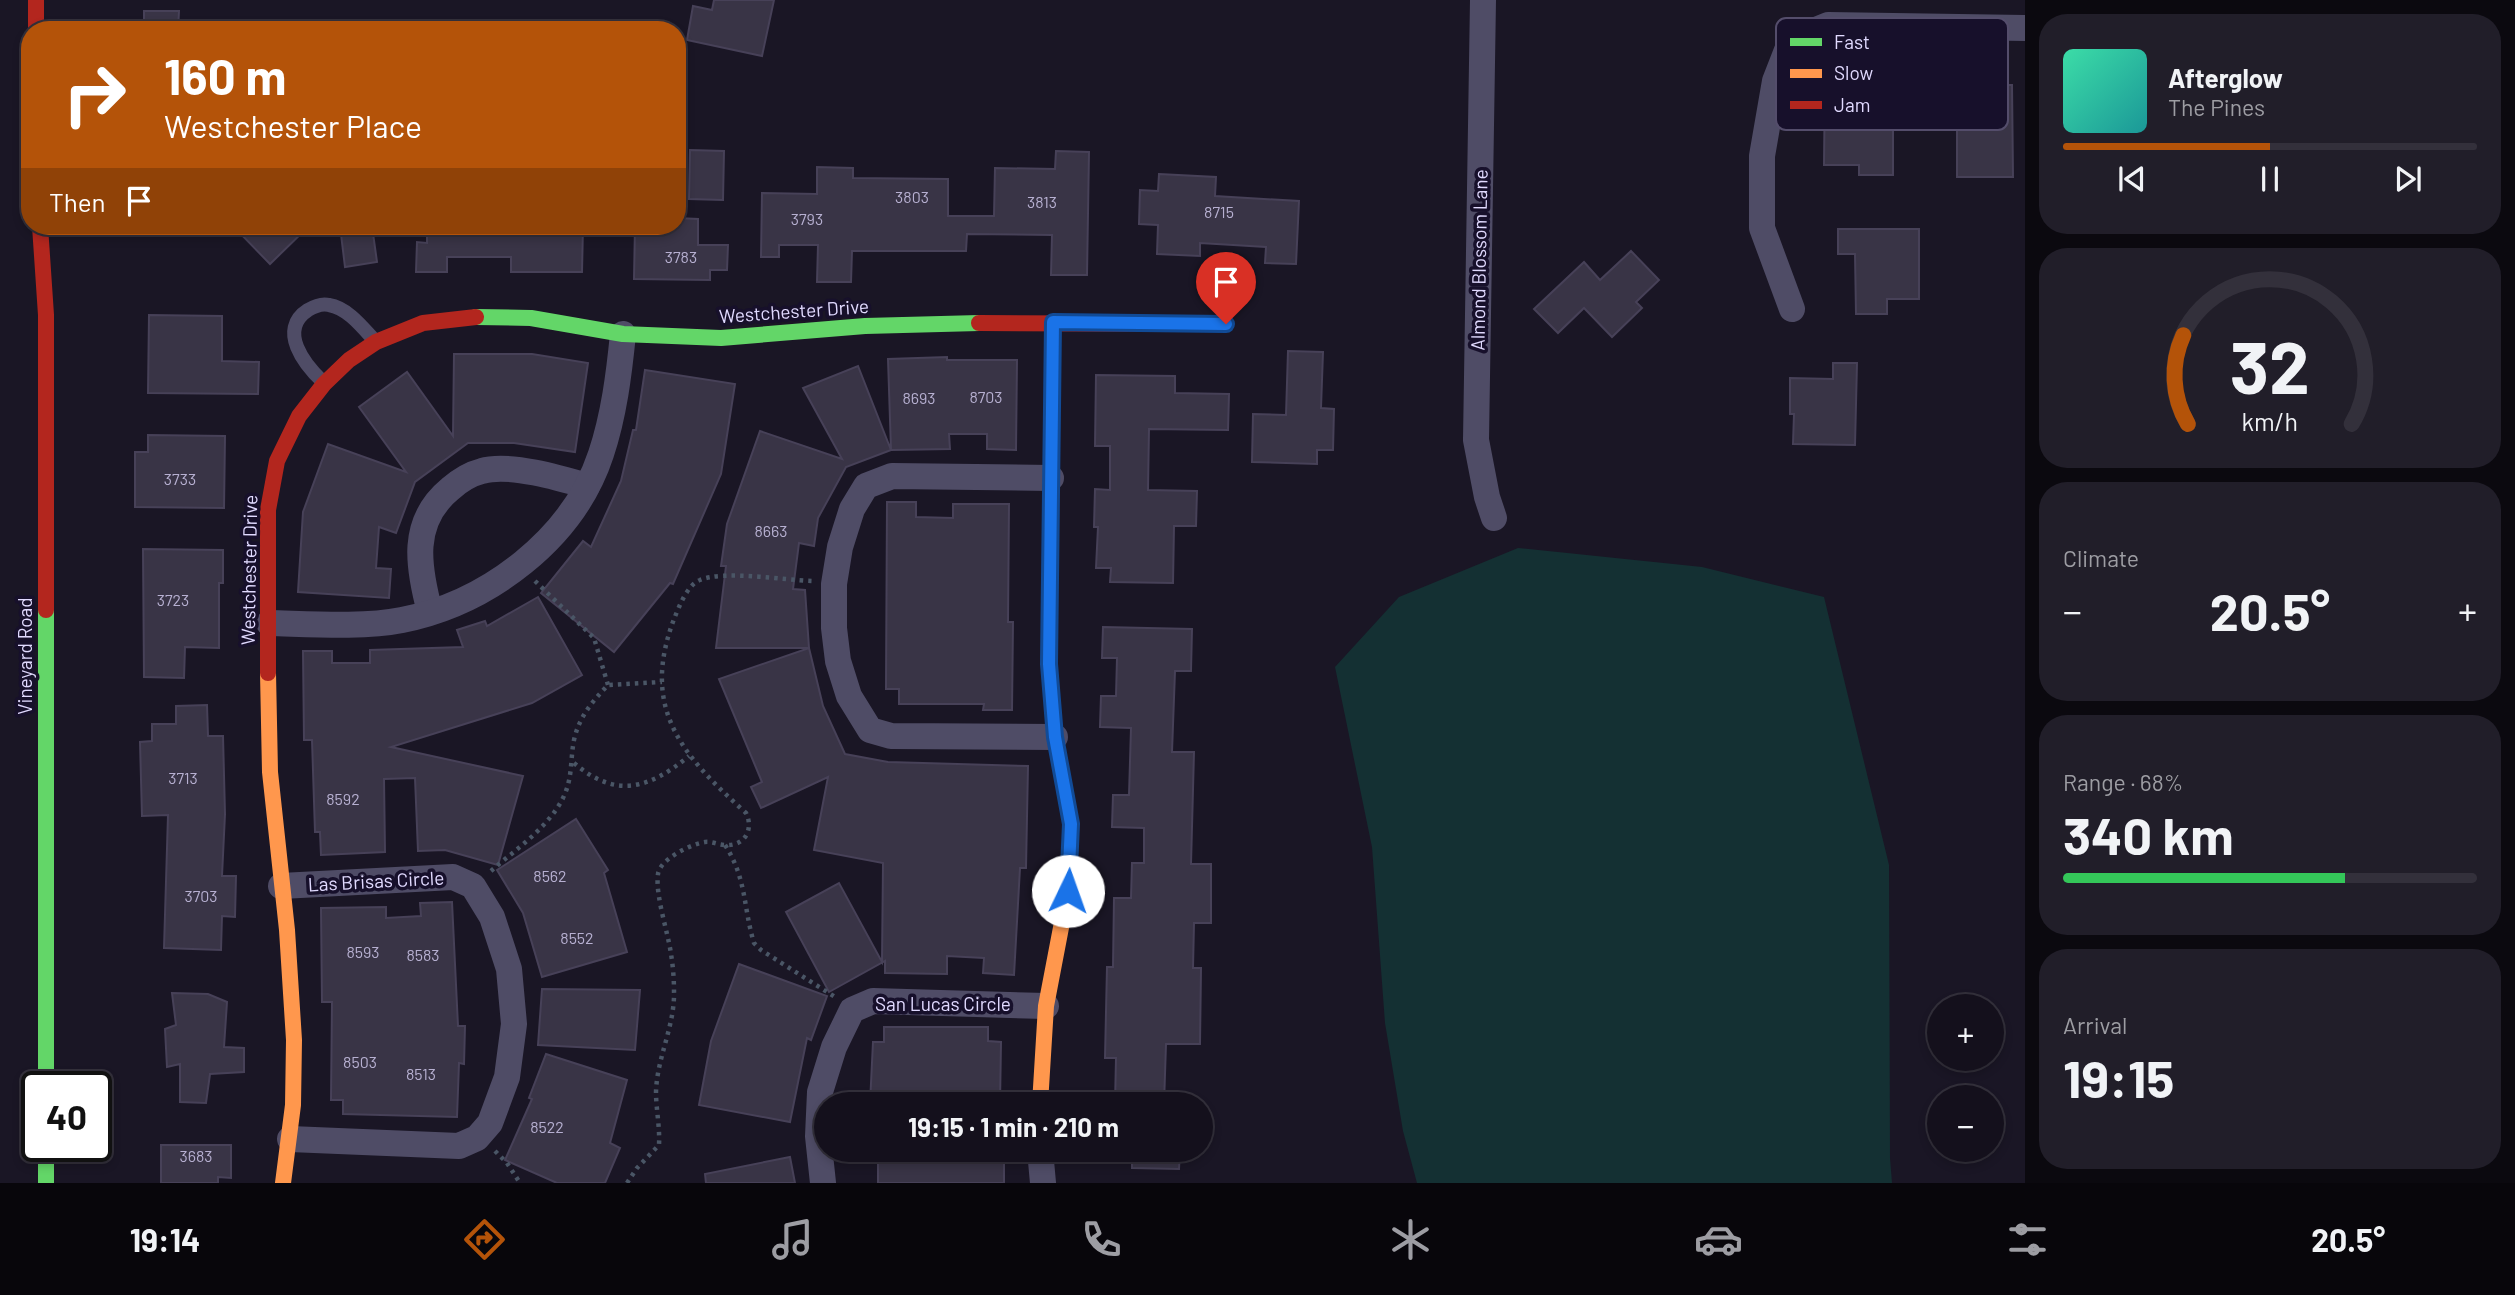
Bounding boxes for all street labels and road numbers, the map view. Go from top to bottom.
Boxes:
street label: Almond Blossom Lane [1465,169,1492,351]
street label: Westchester Drive [718,294,870,327]
street label: Westchester Drive [236,495,261,645]
street label: Vineyard Road [13,597,36,715]
street label: Las Brisas Circle [307,865,445,896]
street label: San Lucas Circle [875,992,1011,1015]

